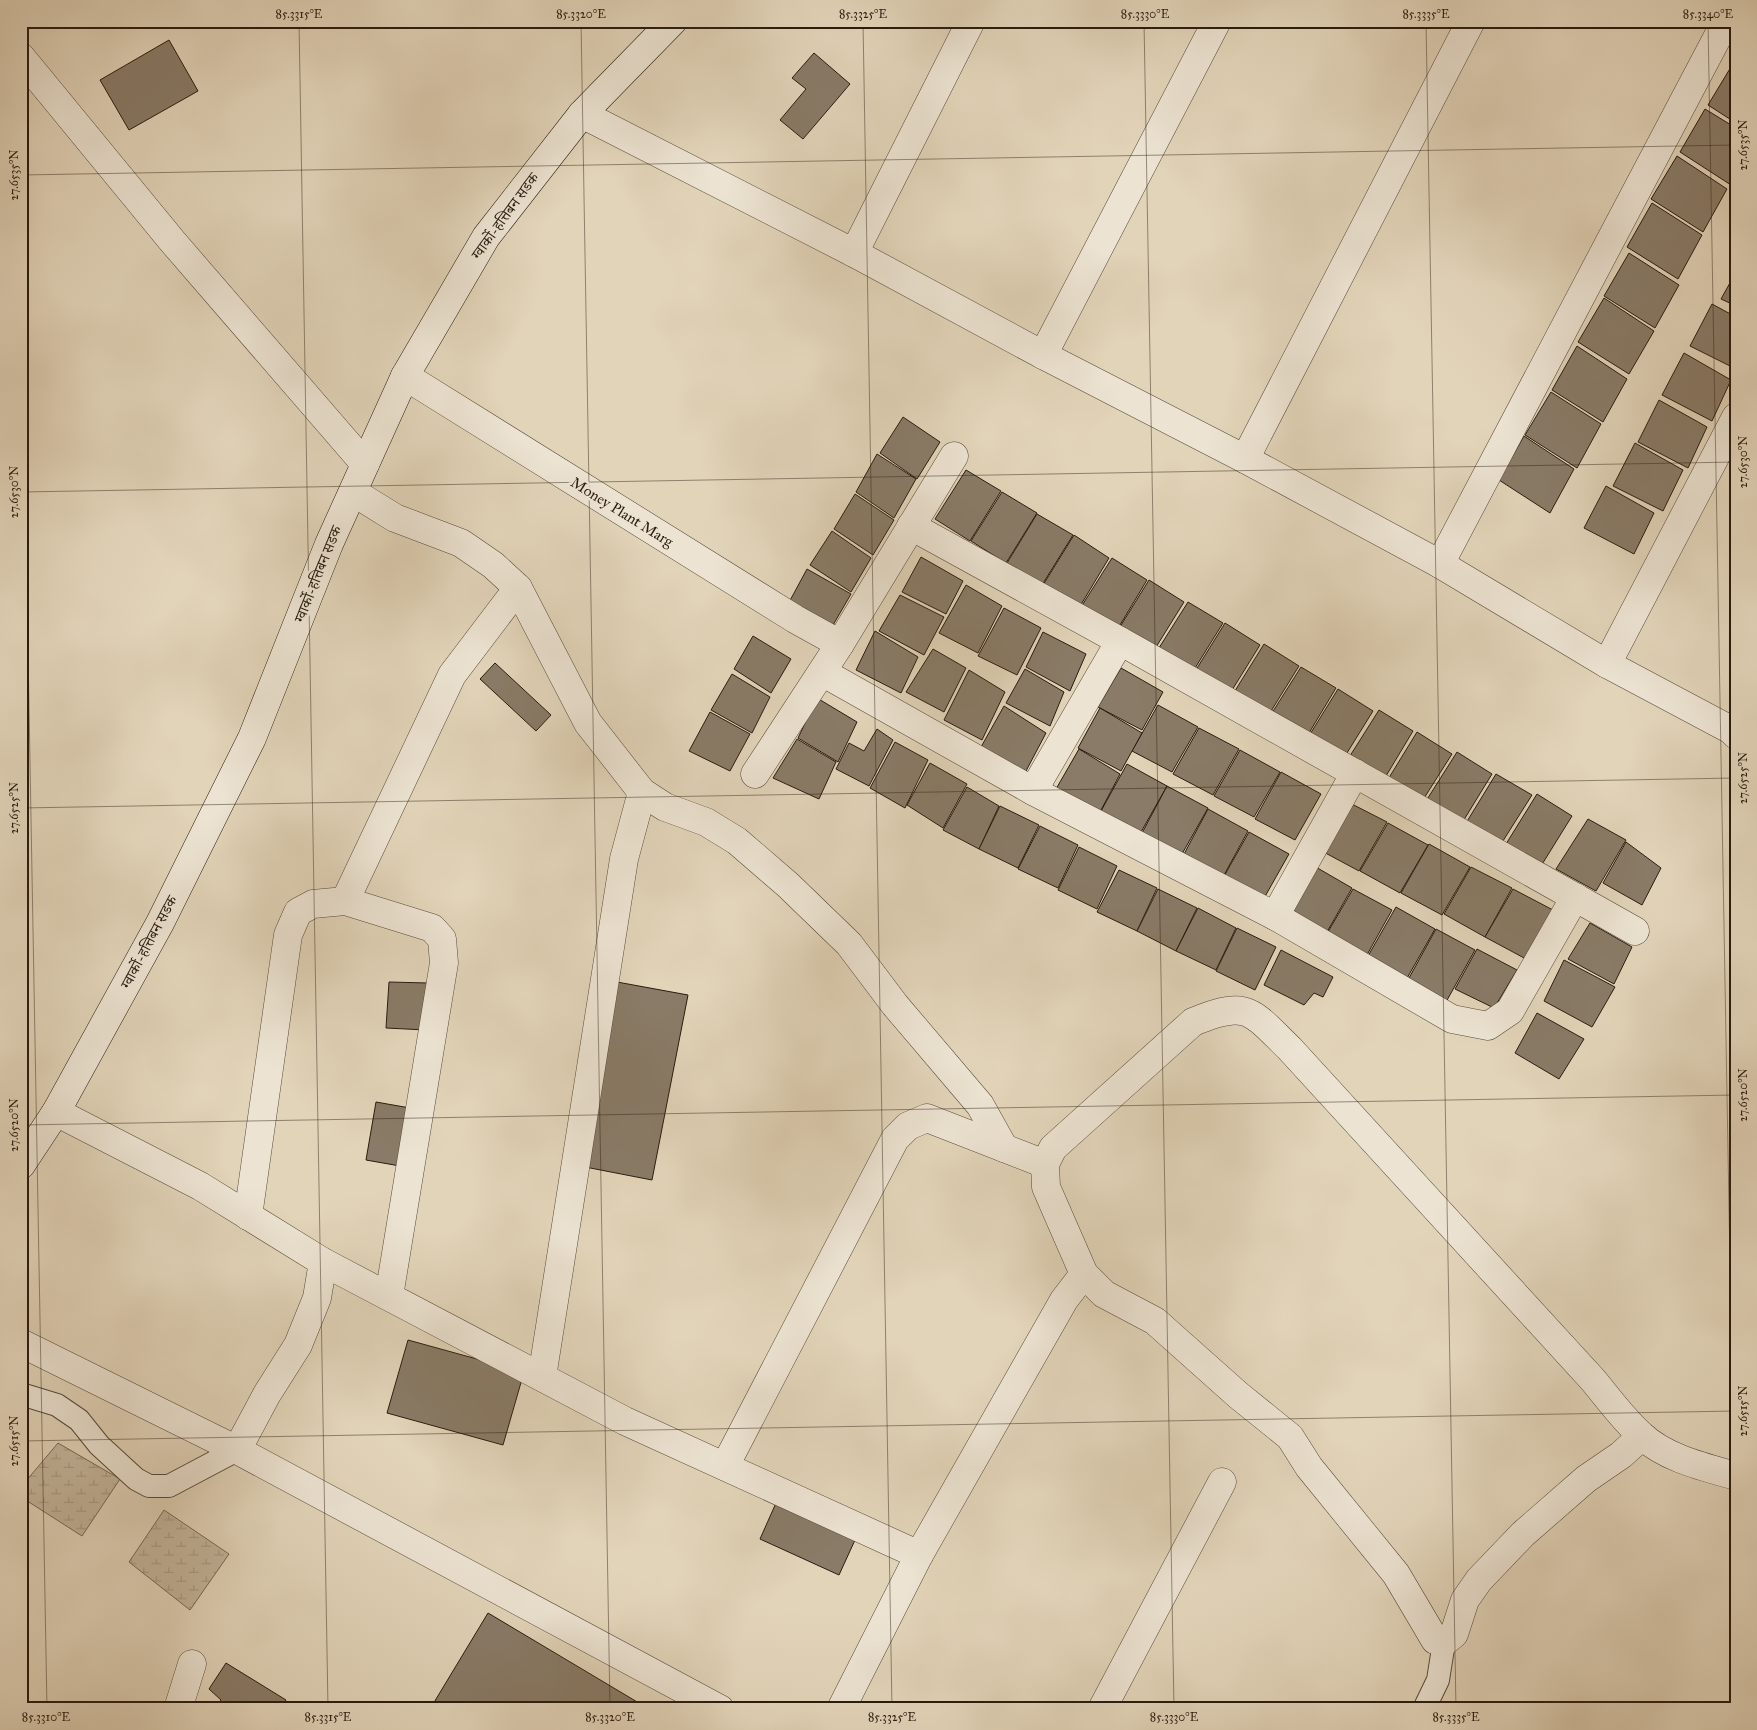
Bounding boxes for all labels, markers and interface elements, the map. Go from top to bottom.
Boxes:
text: 85.3315°E [276,7,323,21]
text: 85.3320°E [556,7,606,21]
text: 85.3325°E [839,7,887,21]
text: 85.3330°E [1121,7,1170,21]
text: 85.3335°E [1402,7,1450,21]
text: 85.3340°E [1683,7,1734,21]
text: 27.6535°N [1736,120,1750,170]
text: 27.6535°N [7,150,21,200]
street label: ग्वार्को-हत्तिबन सडक [467,168,543,264]
text: 27.6530°N [1736,436,1750,488]
text: 27.6530°N [7,466,21,518]
street label: Money Plant Marg [567,473,677,551]
street label: ग्वार्को-हत्तिबन सडक [290,522,346,626]
text: 27.6525°N [1736,752,1750,804]
text: 27.6525°N [7,782,21,834]
street label: ग्वार्को-हत्तिबन सडक [117,891,182,992]
text: 27.6520°N [1736,1068,1750,1122]
text: 27.6520°N [7,1098,21,1152]
text: 27.6515°N [1736,1386,1750,1436]
text: 27.6515°N [7,1416,21,1466]
text: 85.3310°E [22,1710,71,1724]
text: 85.3315°E [305,1710,352,1724]
text: 85.3320°E [585,1710,635,1724]
text: 85.3325°E [868,1710,916,1724]
text: 85.3330°E [1150,1710,1199,1724]
text: 85.3335°E [1432,1710,1480,1724]

